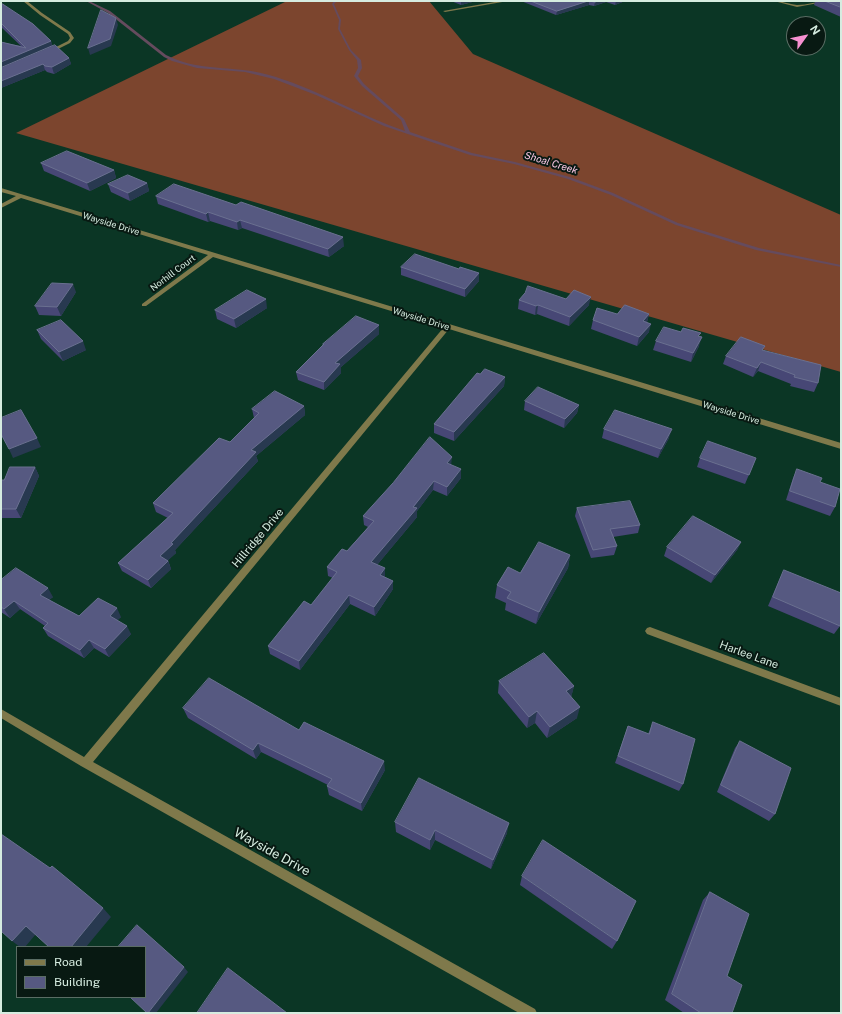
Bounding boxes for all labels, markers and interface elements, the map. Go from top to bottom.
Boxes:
north arrow [786,16,826,56]
text: N [808,23,823,37]
water label: Shoal Creek [523,149,579,177]
street label: Wayside Drive [81,210,141,238]
street label: Norhill Court [148,253,198,293]
street label: Wayside Drive [391,305,451,333]
street label: Wayside Drive [701,399,761,427]
street label: Hillridge Drive [229,506,287,570]
street label: Harlee Lane [718,638,780,672]
street label: Wayside Drive [231,825,313,879]
legend [16,946,146,998]
text: Road [54,955,82,969]
text: Building [54,975,100,989]

